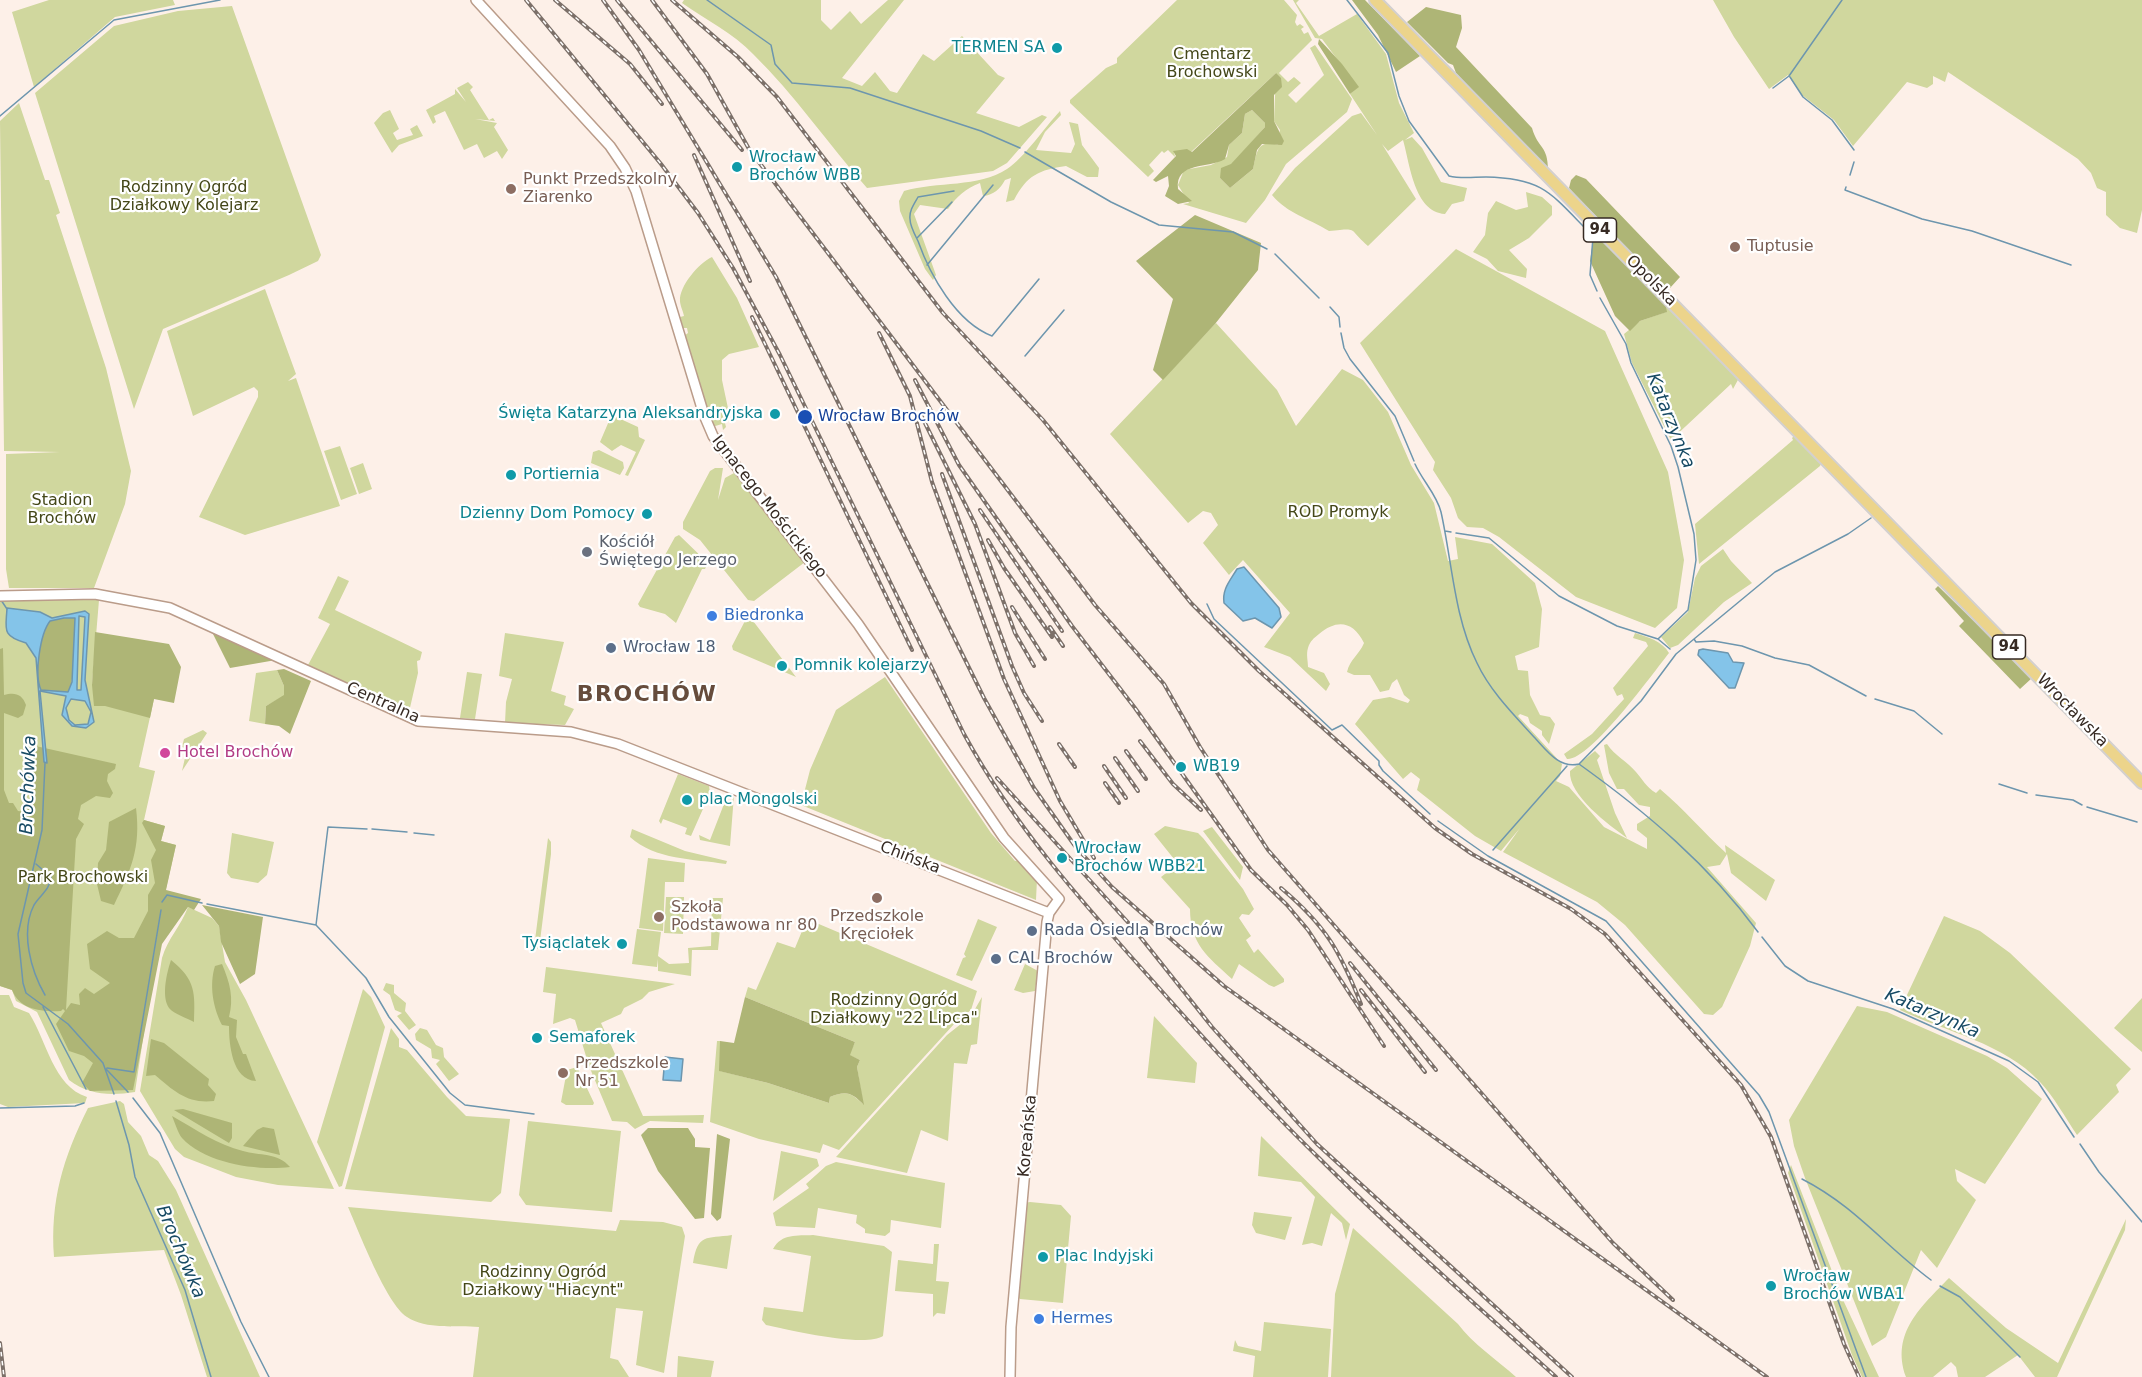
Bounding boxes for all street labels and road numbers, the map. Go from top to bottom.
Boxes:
road number: 94 [1584,218,1616,242]
street label: Opolska [1622,252,1680,310]
street label: Ignacego Mościckiego [707,432,831,582]
road number: 94 [1992,635,2026,659]
street label: Wrocławska [2032,670,2112,752]
street label: Centralna [343,678,423,728]
street label: Chińska [877,838,943,878]
street label: Koreańska [1015,1094,1041,1178]

